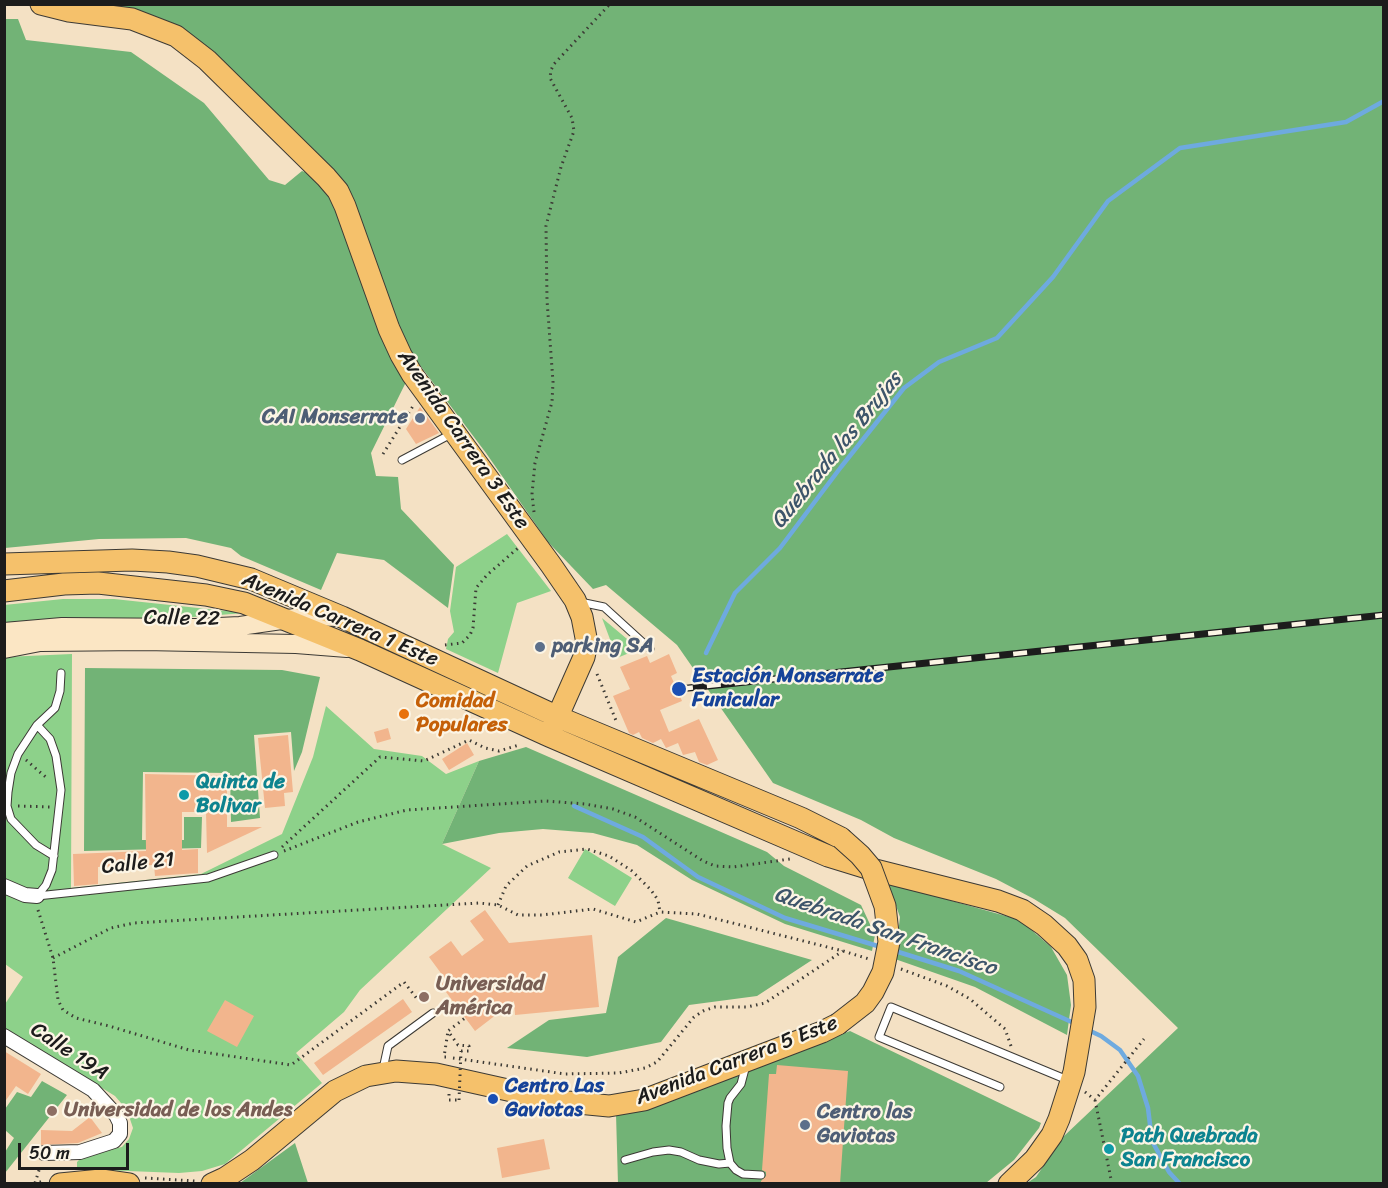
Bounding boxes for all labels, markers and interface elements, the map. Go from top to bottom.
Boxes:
street label: Avenida Carrera 3 Este [392,346,534,534]
water label: Quebrada las Brujas [766,368,908,534]
place label: CAI Monserrate [262,405,408,431]
marker: CAI Monserrate [413,411,427,425]
street label: Avenida Carrera 1 Este [238,567,442,673]
street label: Calle 22 [144,606,220,632]
place label: parking SA [552,634,654,660]
marker: parking SA [533,640,547,654]
place label: Estación Monserrate Funicular [692,664,884,714]
marker: Estación Monserrate Funicular [670,680,688,698]
place label: Comidad Populares [416,689,507,739]
marker: Comidad Populares [397,707,411,721]
place label: Quinta de Bolivar [196,770,285,820]
marker: Quinta de Bolivar [177,788,191,802]
street label: Calle 21 [100,848,176,880]
water label: Quebrada San Francisco [770,882,1000,982]
place label: Universidad América [436,972,544,1022]
marker: Universidad América [417,990,431,1004]
street label: Avenida Carrera 5 Este [632,1011,842,1111]
street label: Calle 19A [25,1018,113,1086]
place label: Centro Las Gaviotas [505,1074,604,1124]
marker: Centro Las Gaviotas [486,1092,500,1106]
place label: Universidad de los Andes [64,1098,292,1124]
place label: Centro las Gaviotas [817,1100,912,1150]
marker: Universidad de los Andes [45,1104,59,1118]
marker: Centro las Gaviotas [798,1118,812,1132]
place label: Path Quebrada San Francisco [1121,1124,1258,1174]
scale bar [21,1131,132,1169]
text: 50 m [29,1137,70,1169]
marker: Path Quebrada San Francisco [1102,1142,1116,1156]

